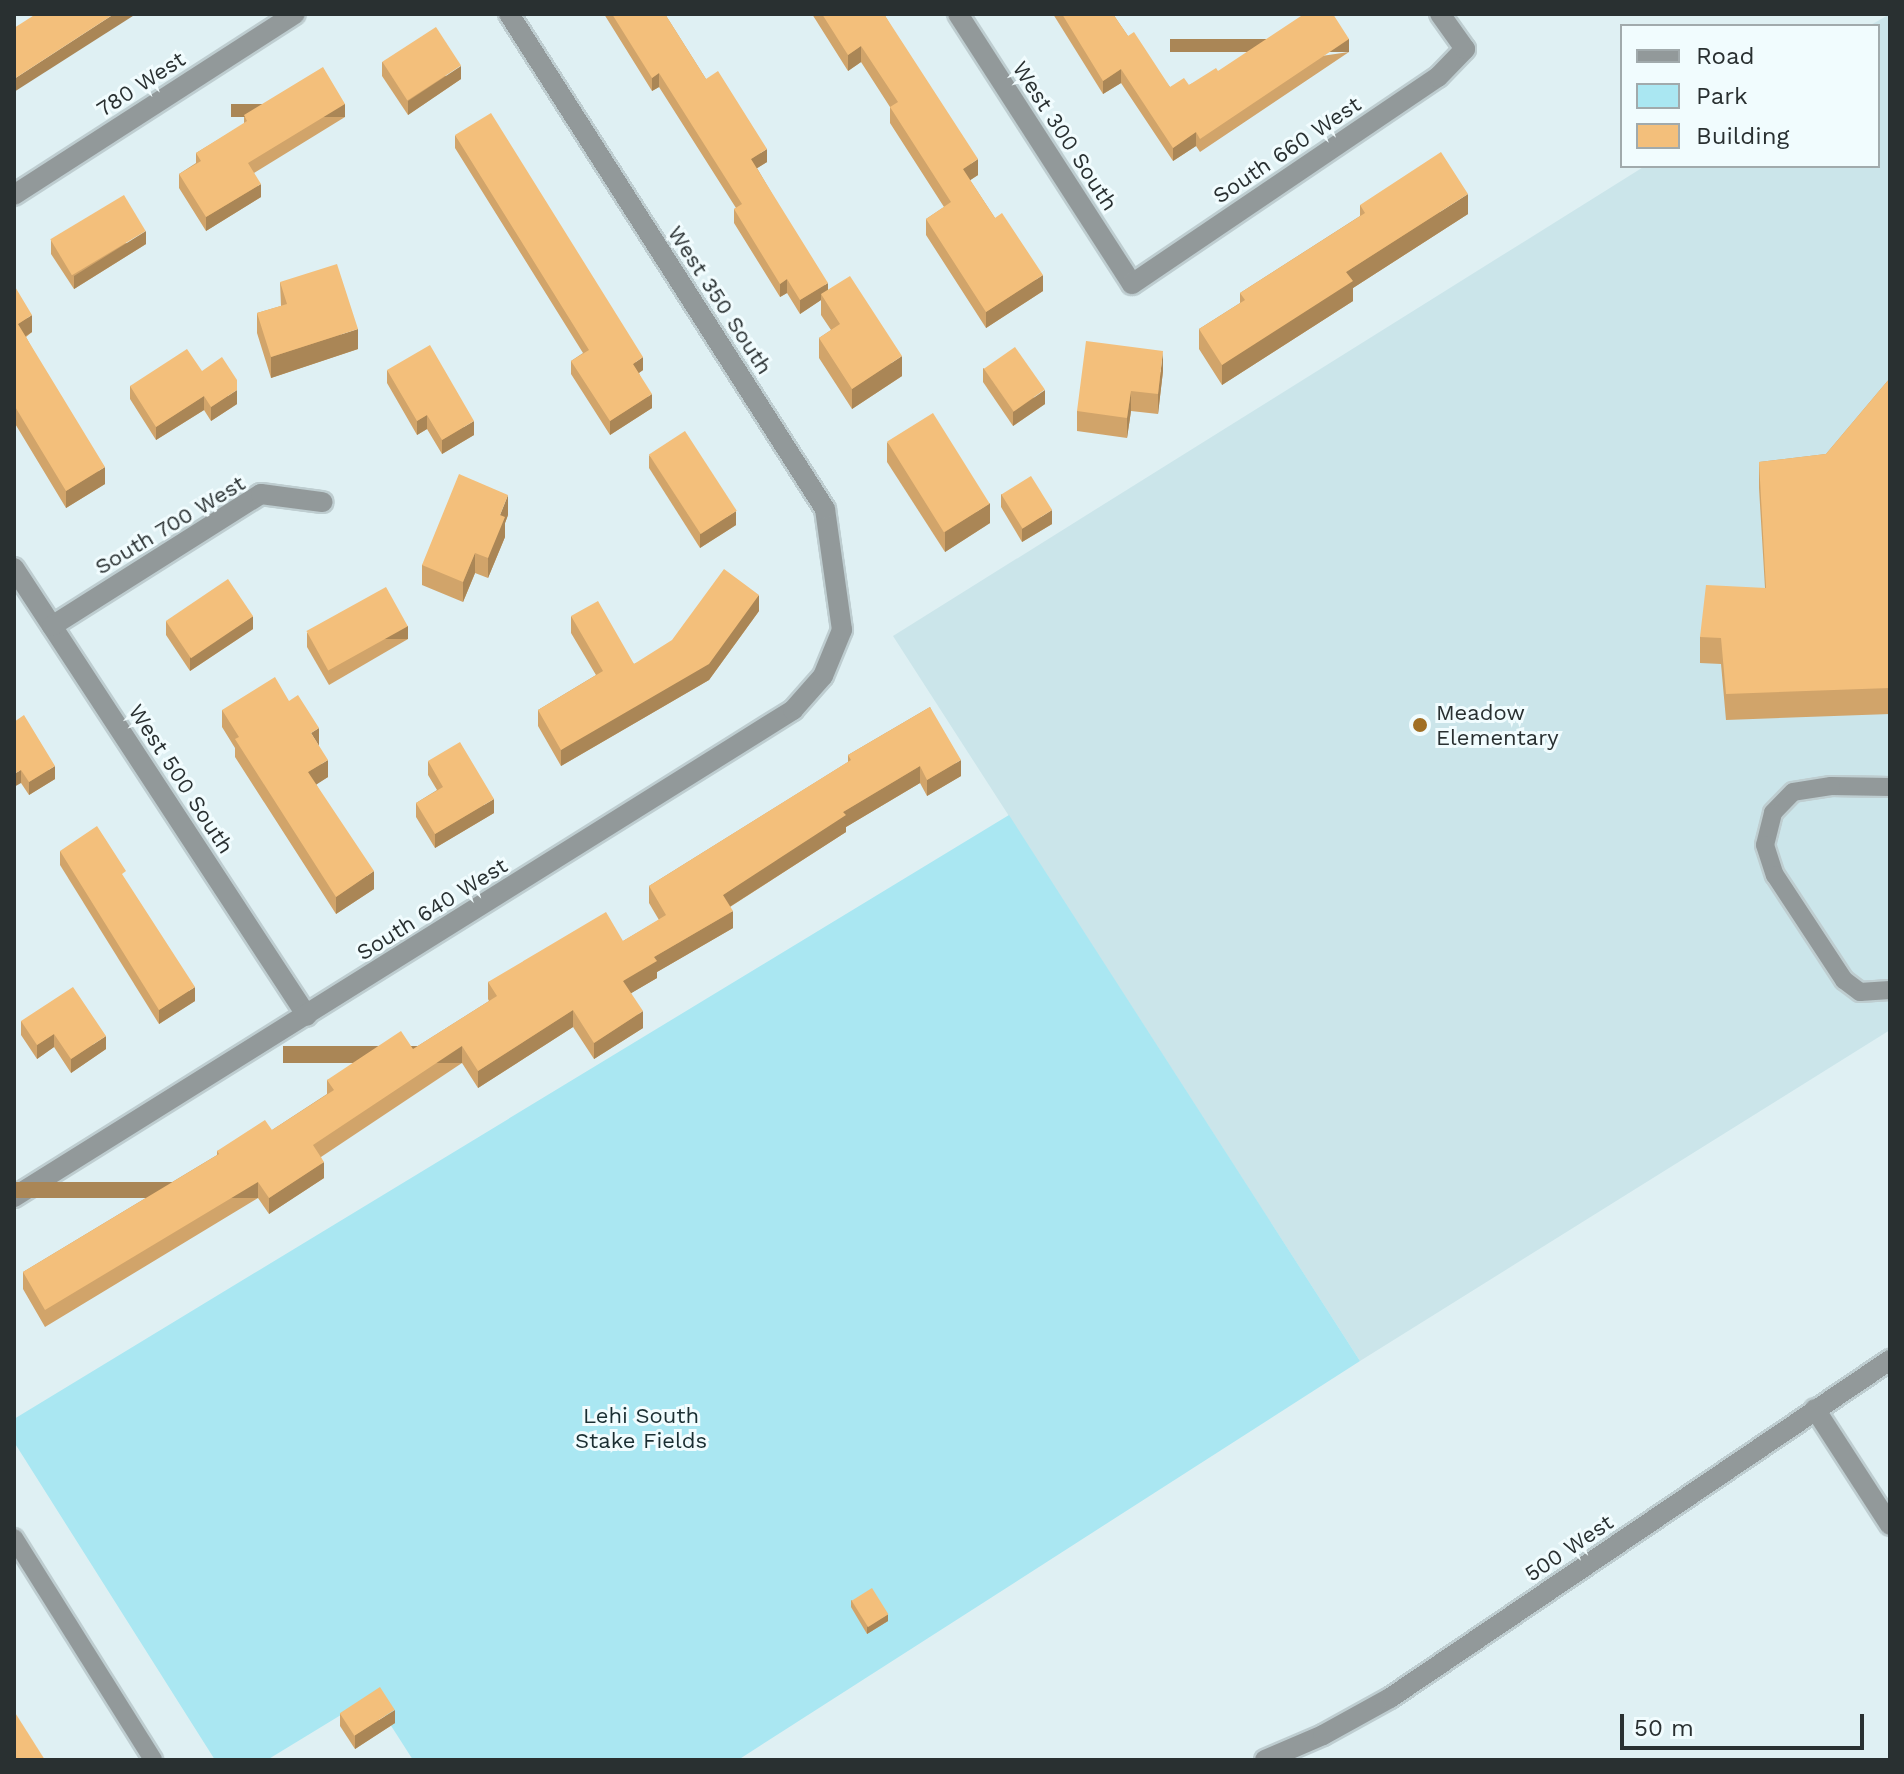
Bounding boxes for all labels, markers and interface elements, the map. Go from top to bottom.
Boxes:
legend [1620,24,1880,168]
text: Road [1696,42,1755,70]
street label: 780 West [92,46,190,122]
street label: West 300 South [1007,56,1123,216]
text: Park [1696,82,1748,110]
street label: South 660 West [1208,91,1366,209]
text: Building [1696,122,1789,150]
street label: West 350 South [662,221,778,379]
street label: South 700 West [90,469,250,581]
street label: West 500 South [123,699,239,859]
place label: Meadow Elementary [1436,699,1559,750]
marker: Meadow Elementary [1411,716,1429,734]
street label: South 640 West [352,852,512,966]
park label: Lehi South Stake Fields [575,1402,707,1454]
street label: 500 West [1520,1509,1618,1587]
scale bar [1624,1698,1868,1748]
text: 50 m [1634,1714,1694,1742]

